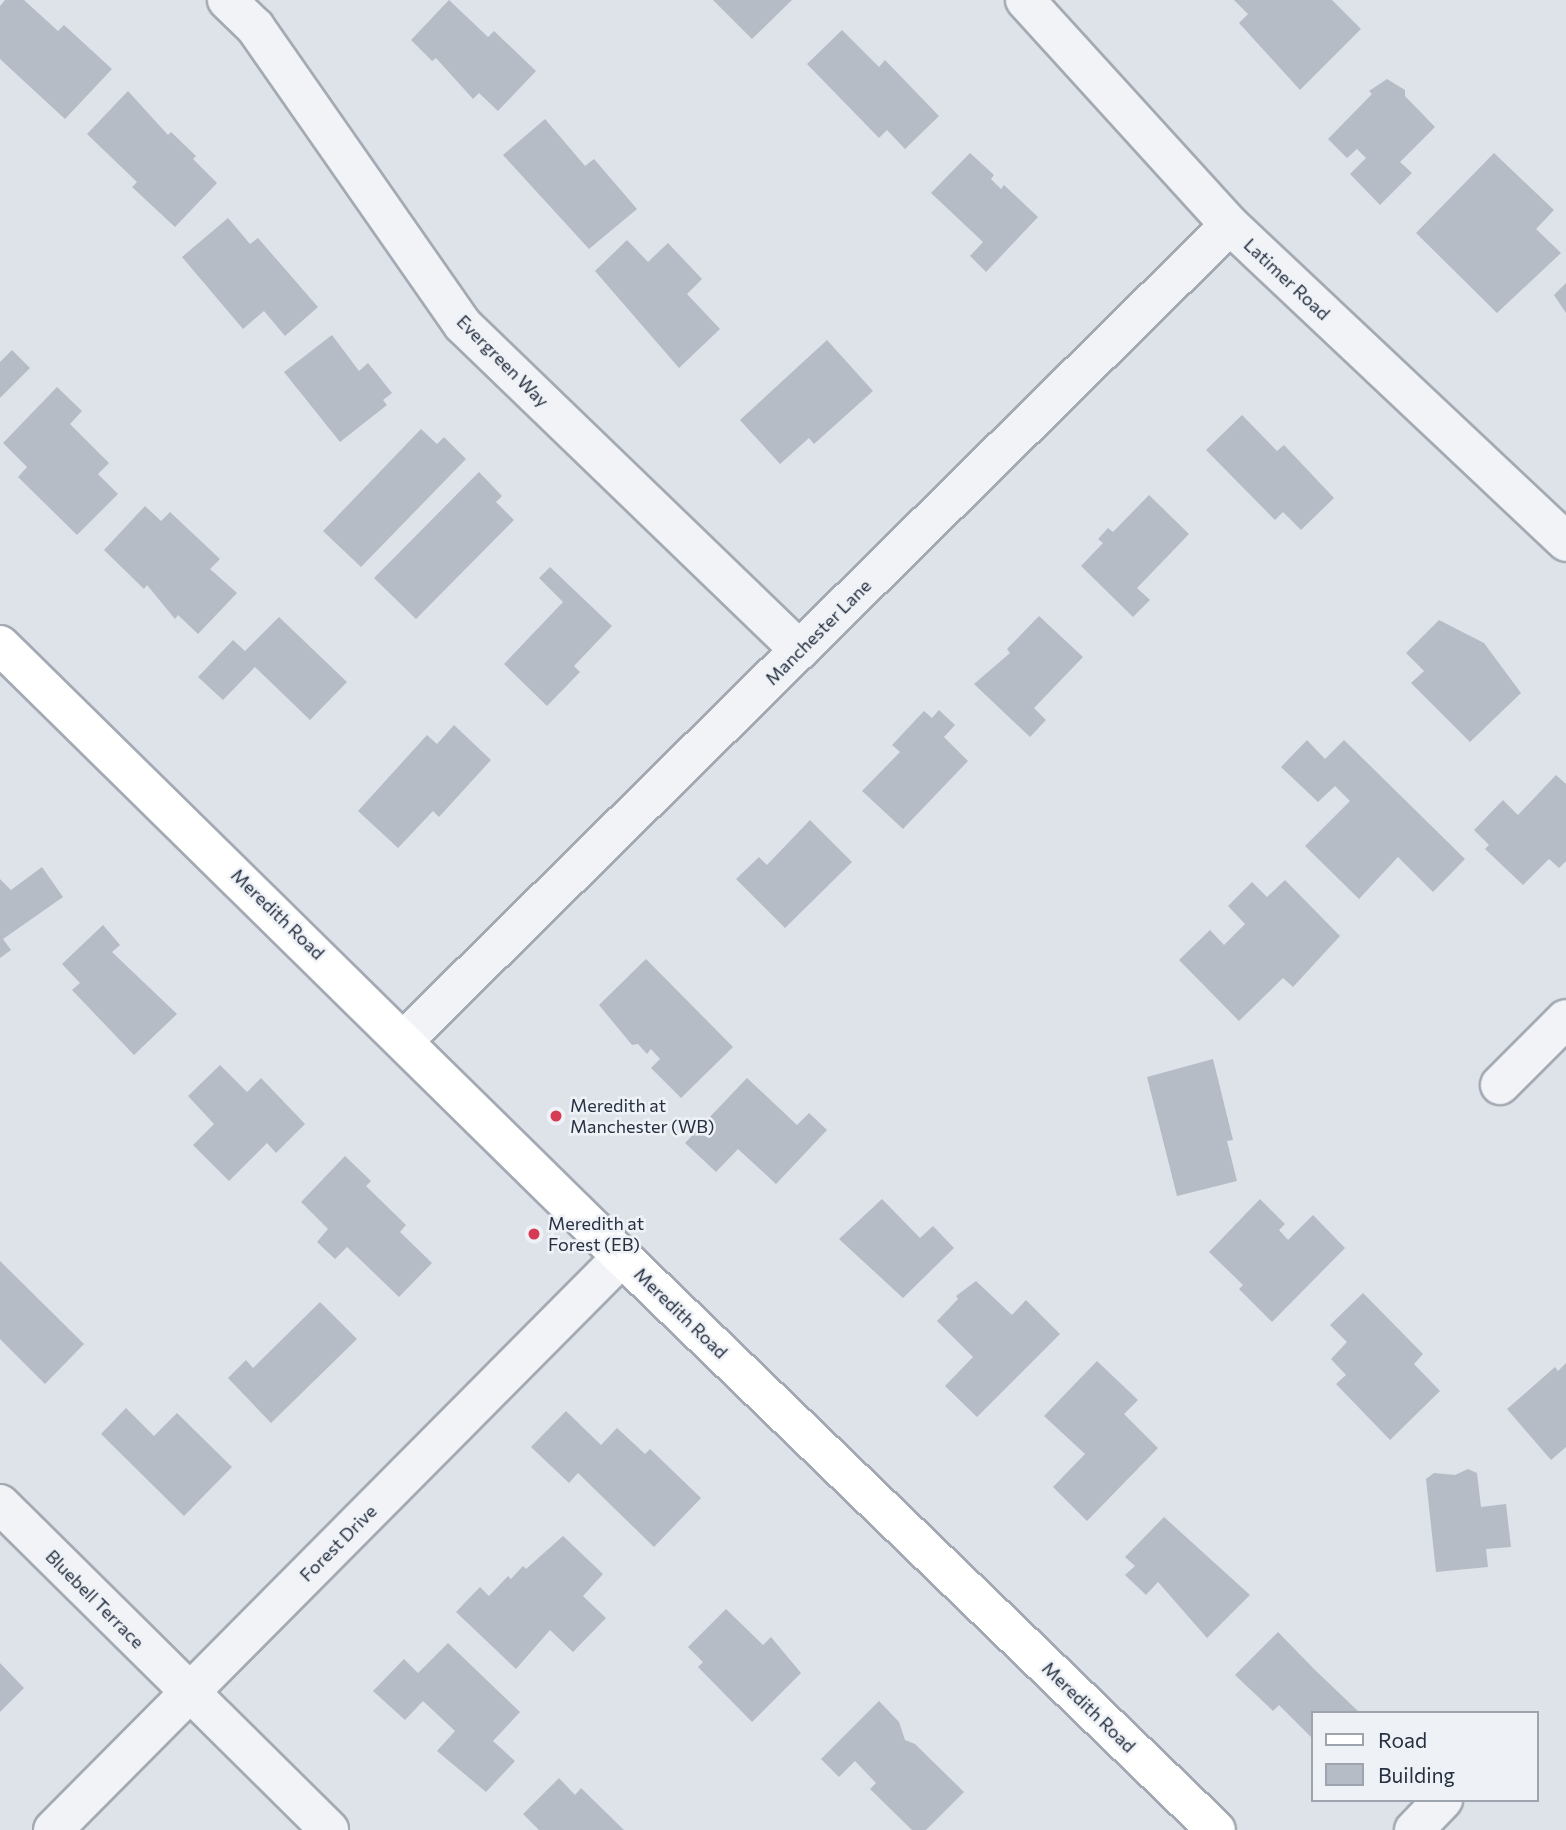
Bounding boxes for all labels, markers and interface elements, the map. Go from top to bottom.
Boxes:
street label: Latimer Road [1240,234,1334,324]
street label: Evergreen Way [452,310,554,412]
street label: Manchester Lane [761,575,875,689]
street label: Meredith Road [227,864,329,964]
place label: Meredith at Manchester (WB) [570,1095,715,1138]
marker: Meredith at Manchester (WB) [548,1108,564,1124]
place label: Meredith at Forest (EB) [548,1213,644,1256]
marker: Meredith at Forest (EB) [526,1226,542,1242]
street label: Meredith Road [630,1263,732,1363]
street label: Forest Drive [295,1500,381,1586]
street label: Bluebell Terrace [41,1545,149,1653]
street label: Meredith Road [1038,1657,1140,1757]
legend [1310,1711,1538,1802]
text: Road [1378,1727,1427,1752]
text: Building [1378,1762,1455,1787]

